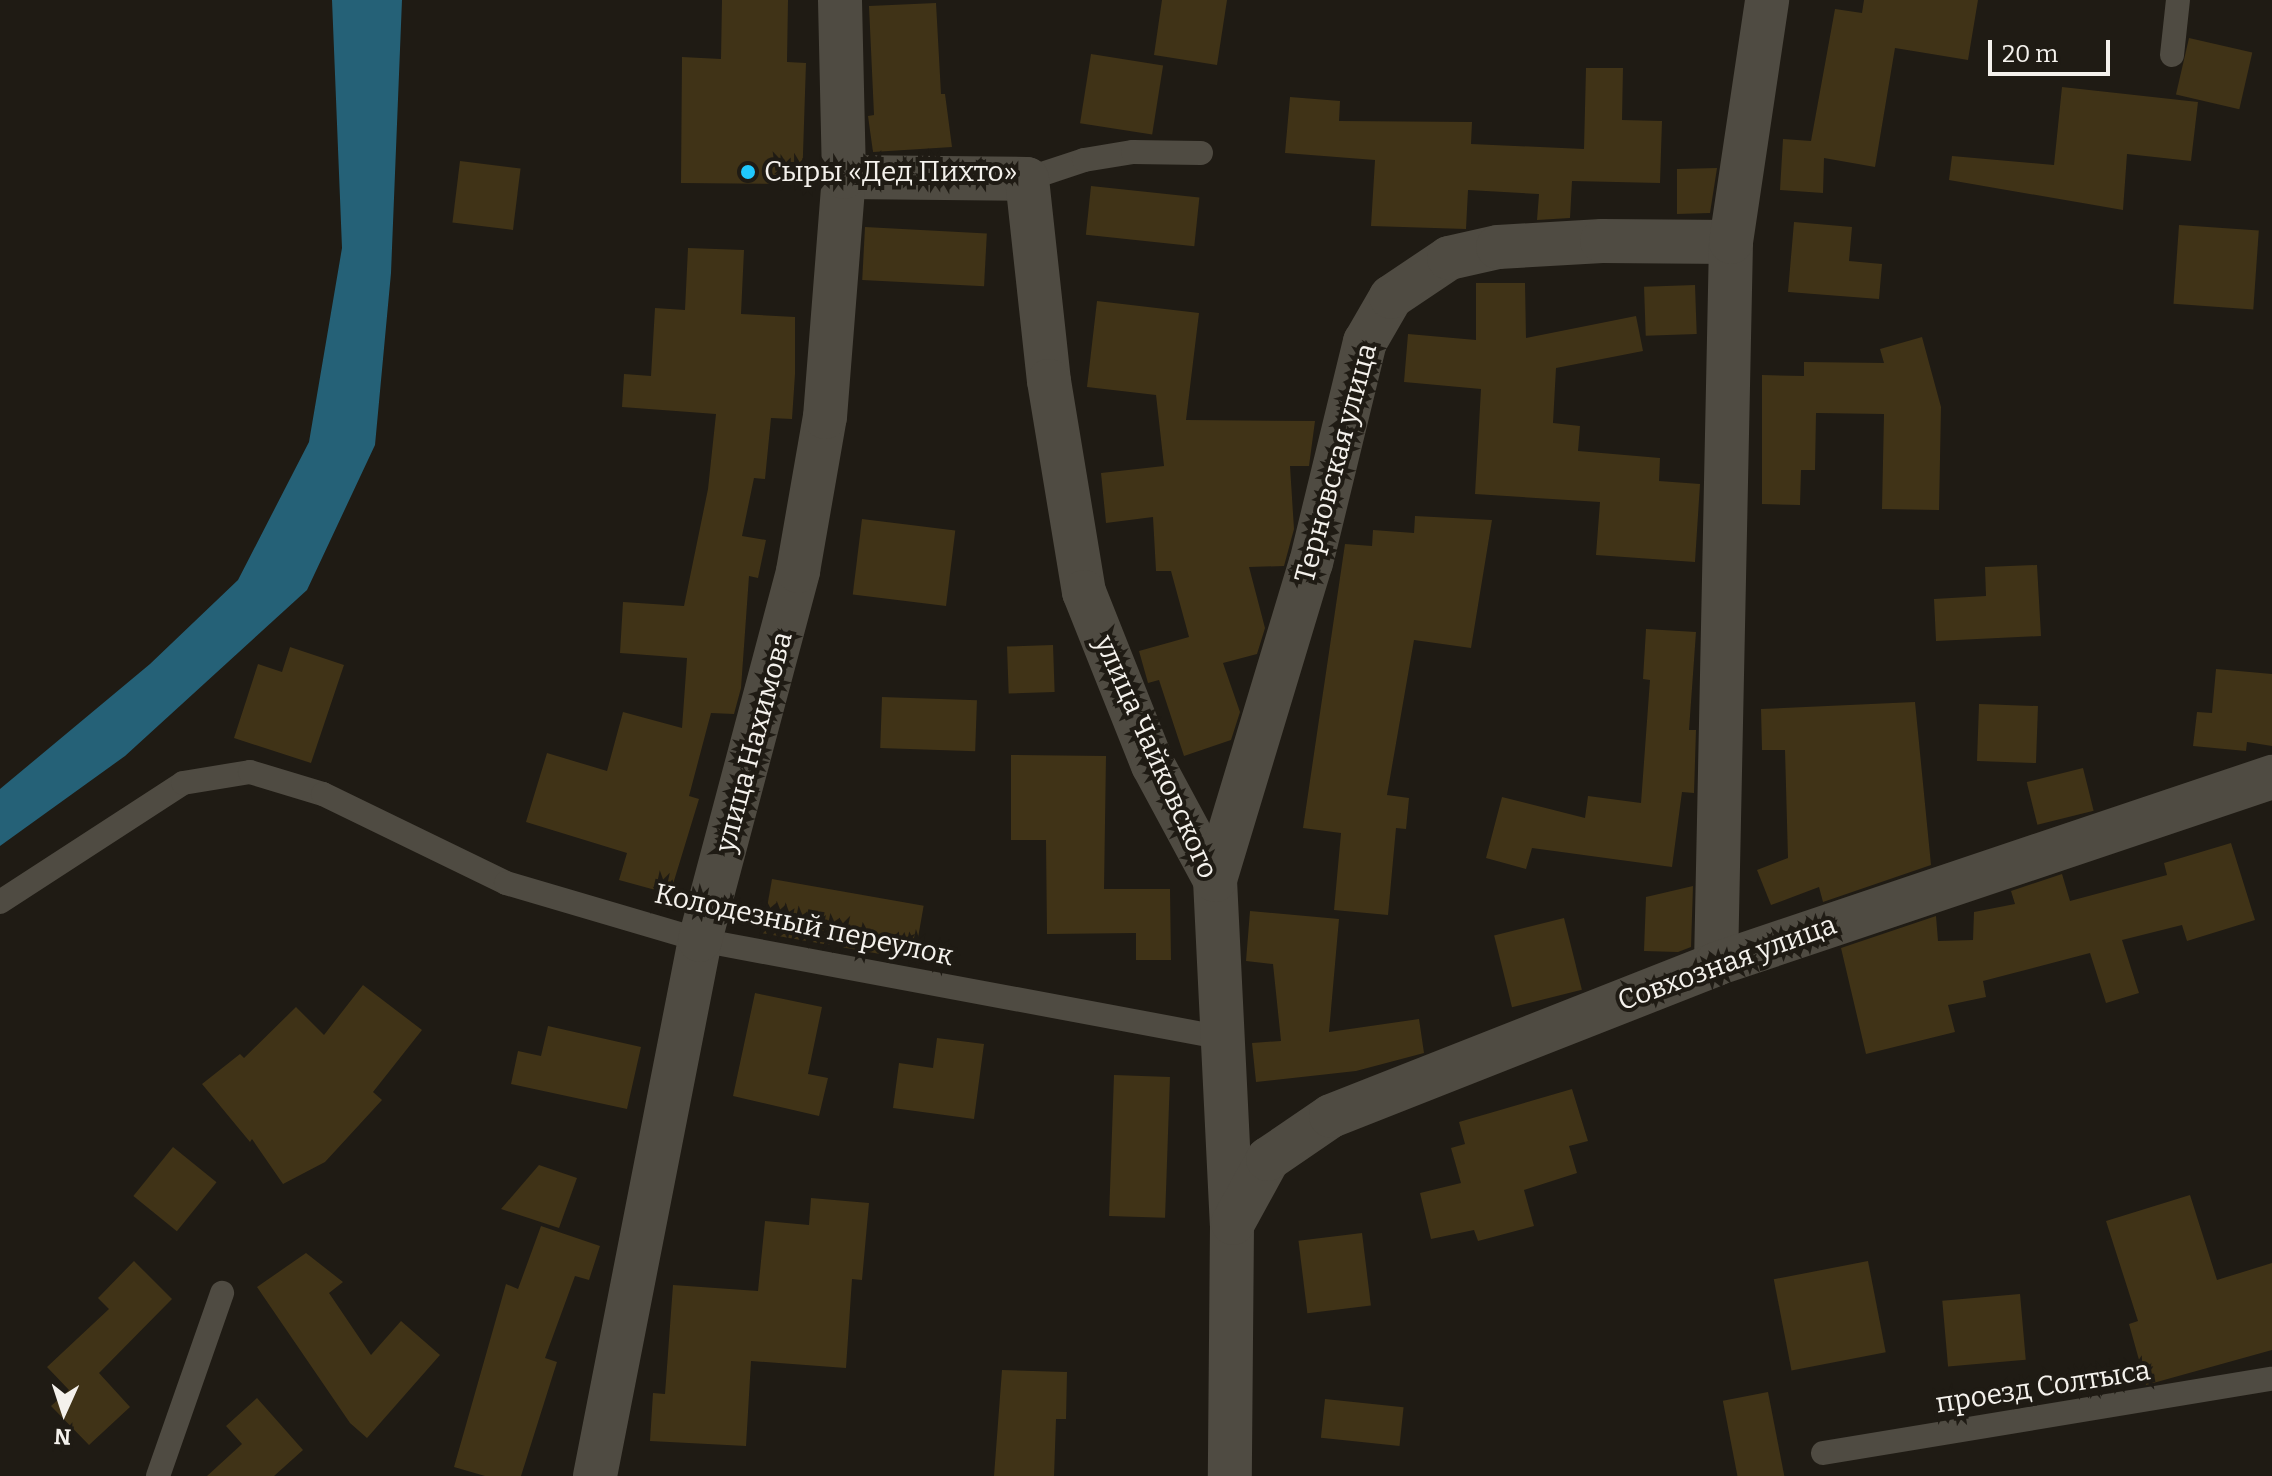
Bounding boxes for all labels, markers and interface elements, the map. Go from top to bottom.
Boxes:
scale bar [1992,24,2114,74]
text: 20 m [2002,40,2058,68]
place label: Сыры «Дед Пихто» [764,155,1017,189]
marker: Сыры «Дед Пихто» [739,163,757,181]
street label: Терновская улица [1288,340,1384,586]
street label: улица Нахимова [708,628,800,856]
street label: улица Чайковского [1087,630,1225,884]
street label: Колодезный переулок [652,877,956,973]
street label: Совхозная улица [1613,908,1841,1018]
street label: проезд Солтыса [1933,1353,2153,1421]
north arrow [24,1372,104,1452]
text: N [54,1423,72,1450]

